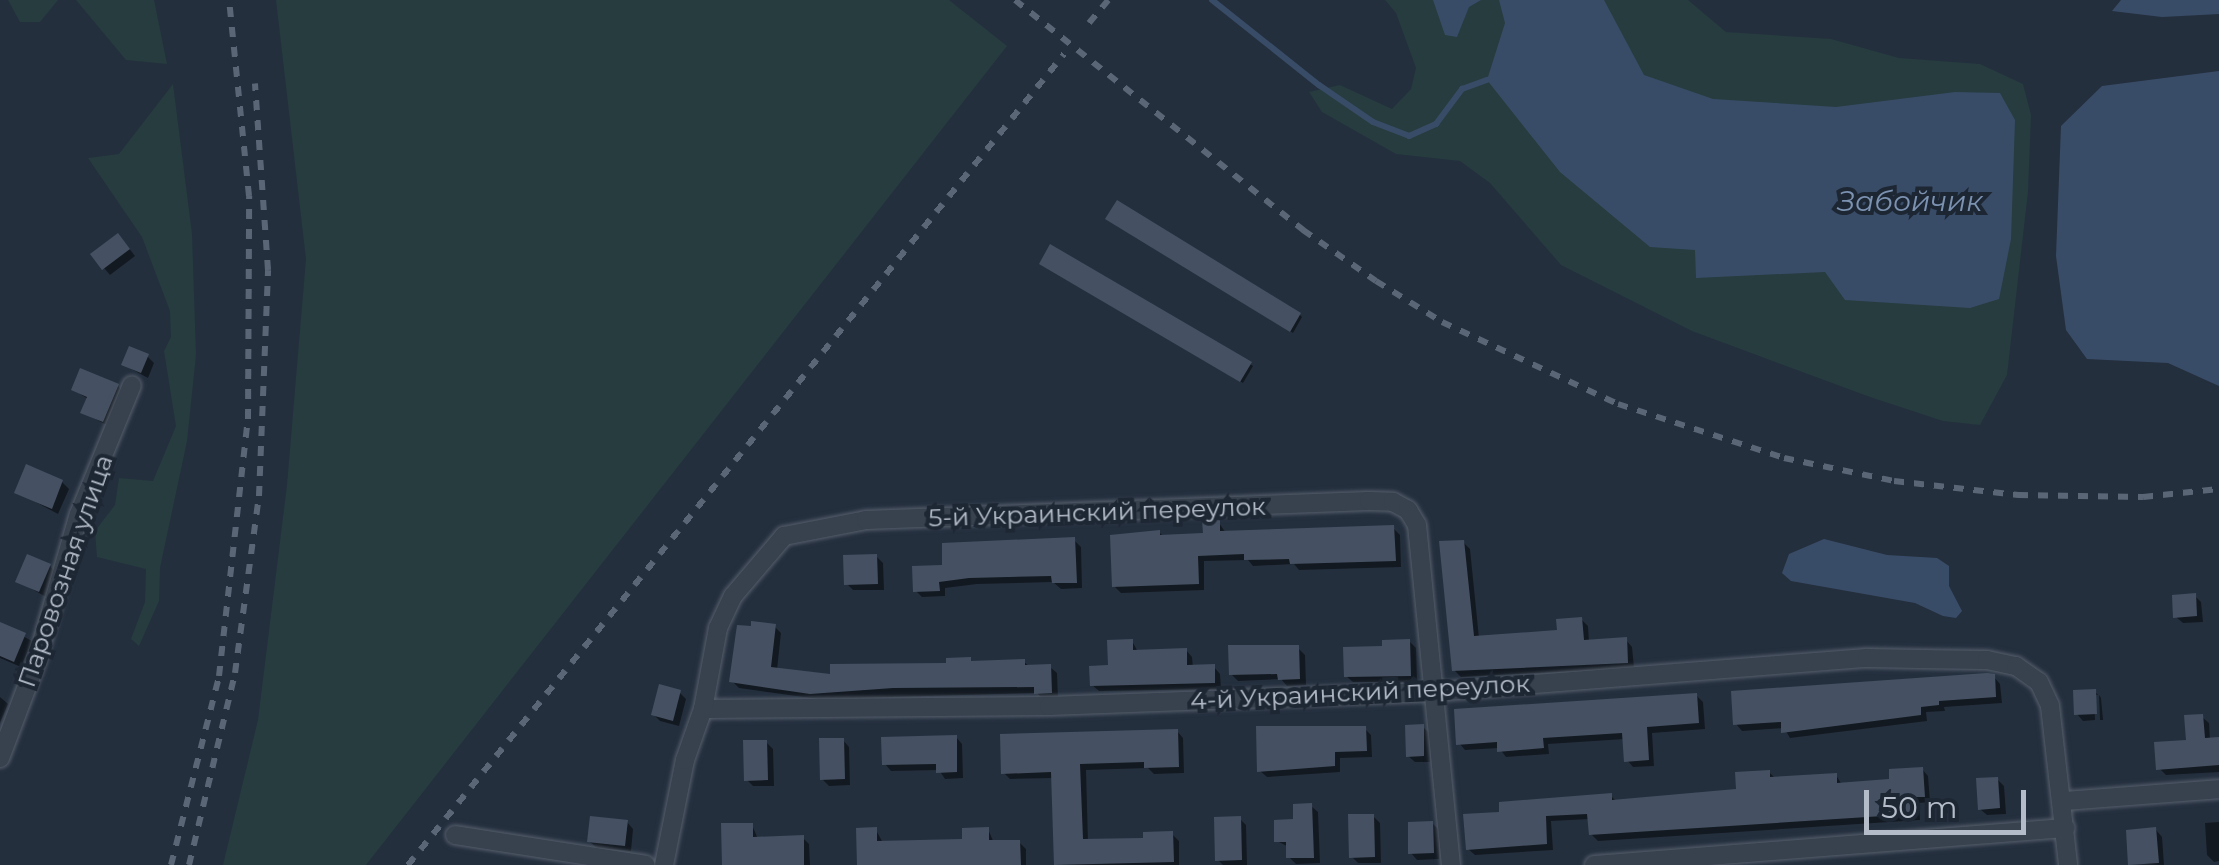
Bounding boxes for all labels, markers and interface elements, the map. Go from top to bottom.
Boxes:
water label: Забойчик [1838,184,1982,218]
street label: Паровозная улица [11,451,119,691]
street label: 5-й Украинский переулок [928,491,1266,533]
street label: 4-й Украинский переулок [1189,668,1531,716]
scale bar [1869,770,2032,832]
text: 50 m [1881,789,1958,826]

